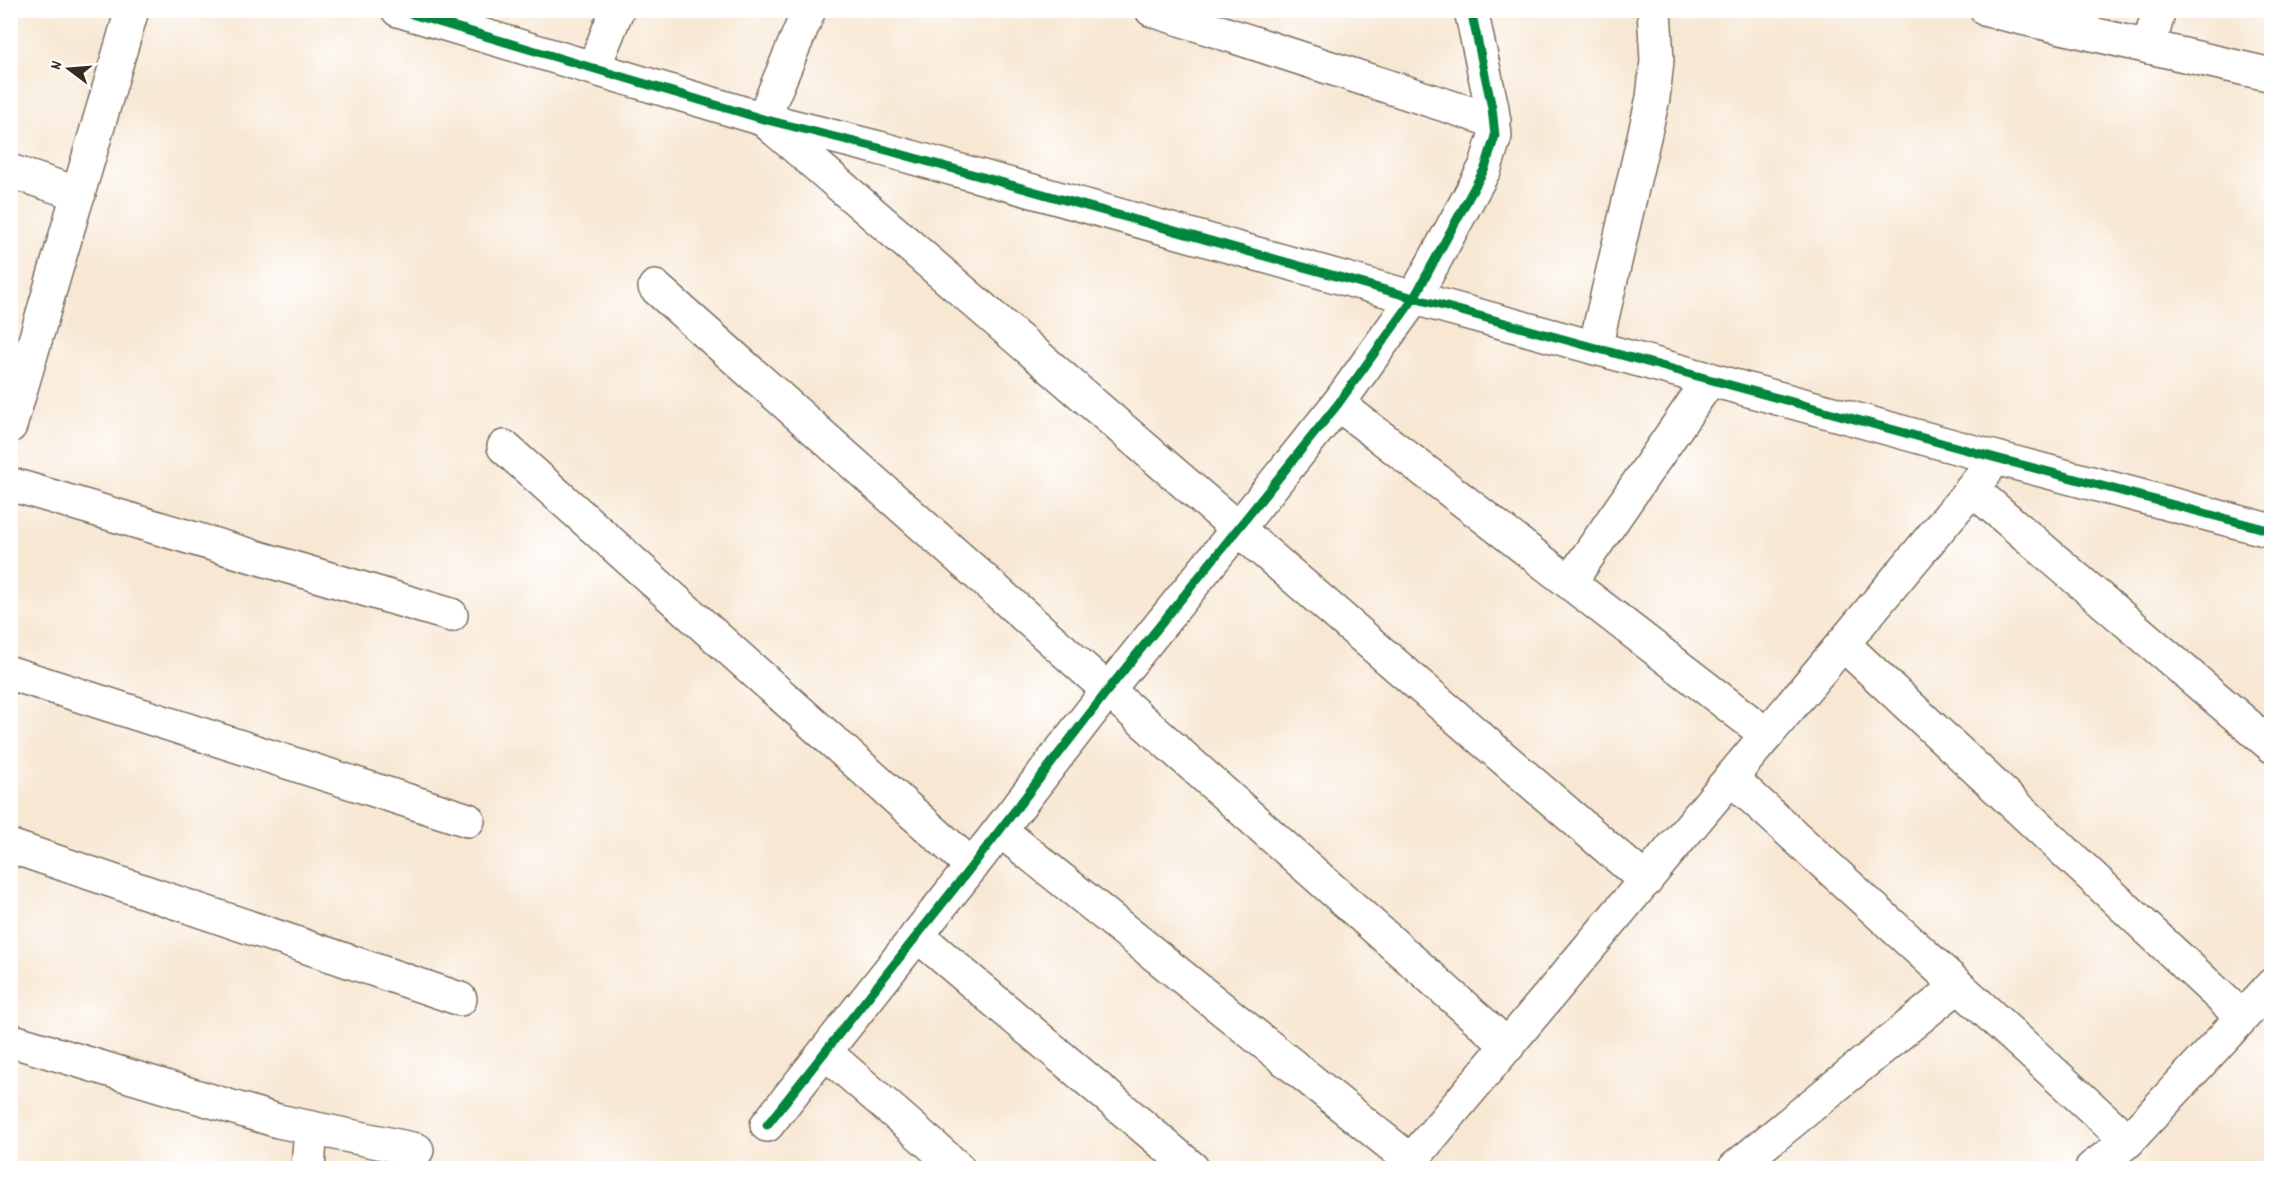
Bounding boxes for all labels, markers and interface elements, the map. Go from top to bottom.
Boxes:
north arrow [39,39,99,99]
text: N [45,58,69,73]

